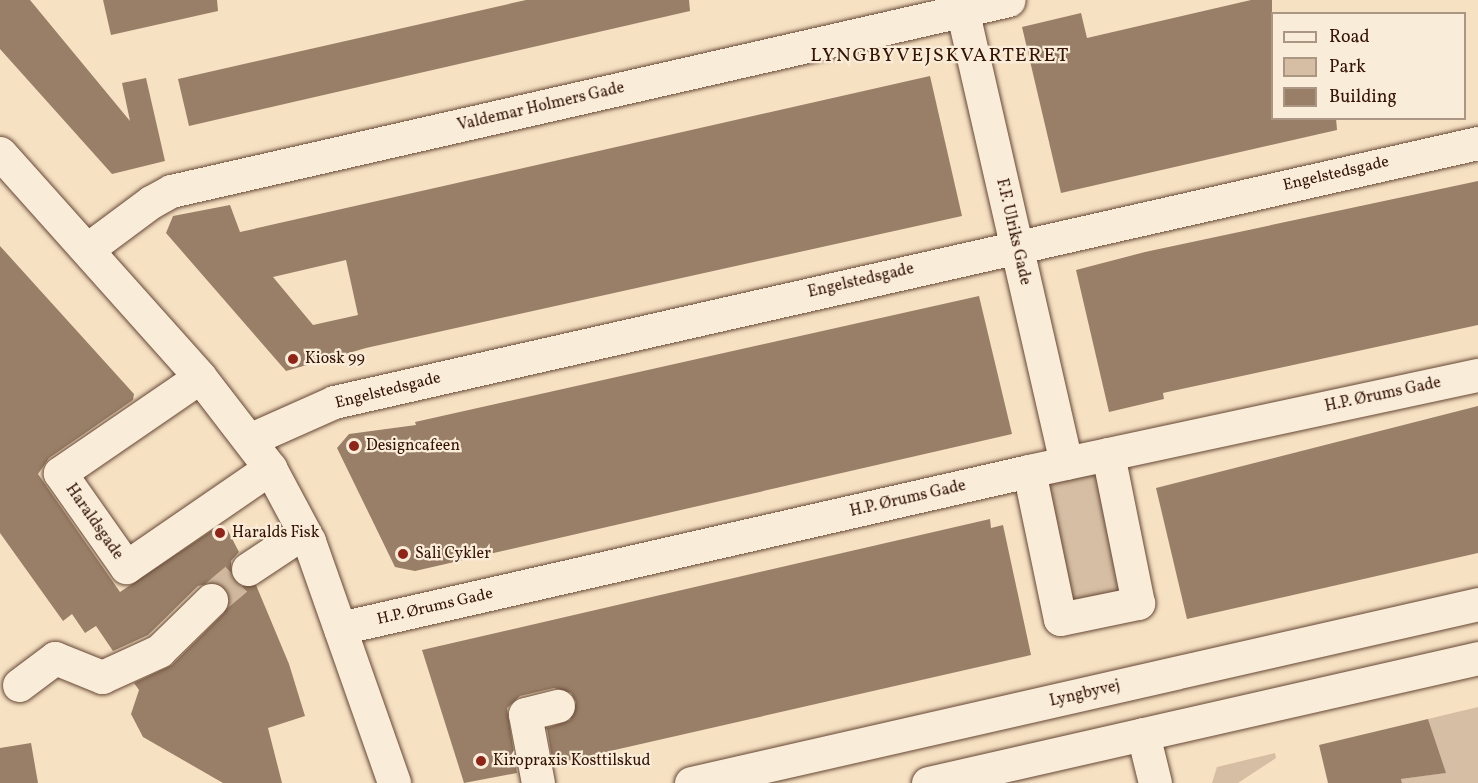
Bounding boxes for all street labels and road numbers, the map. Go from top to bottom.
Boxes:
street label: Valdemar Holmers Gade [456,78,626,136]
street label: Engelstedsgade [1281,152,1391,196]
street label: F.F. Ulriks Gade [991,177,1035,287]
street label: Engelstedsgade [806,259,916,303]
street label: Engelstedsgade [333,369,443,413]
street label: H.P. Ørums Gade [1323,373,1443,417]
street label: H.P. Ørums Gade [848,476,968,522]
street label: Haraldsgade [61,480,127,564]
street label: H.P. Ørums Gade [375,584,495,630]
street label: Lyngbyvej [1048,677,1122,711]

